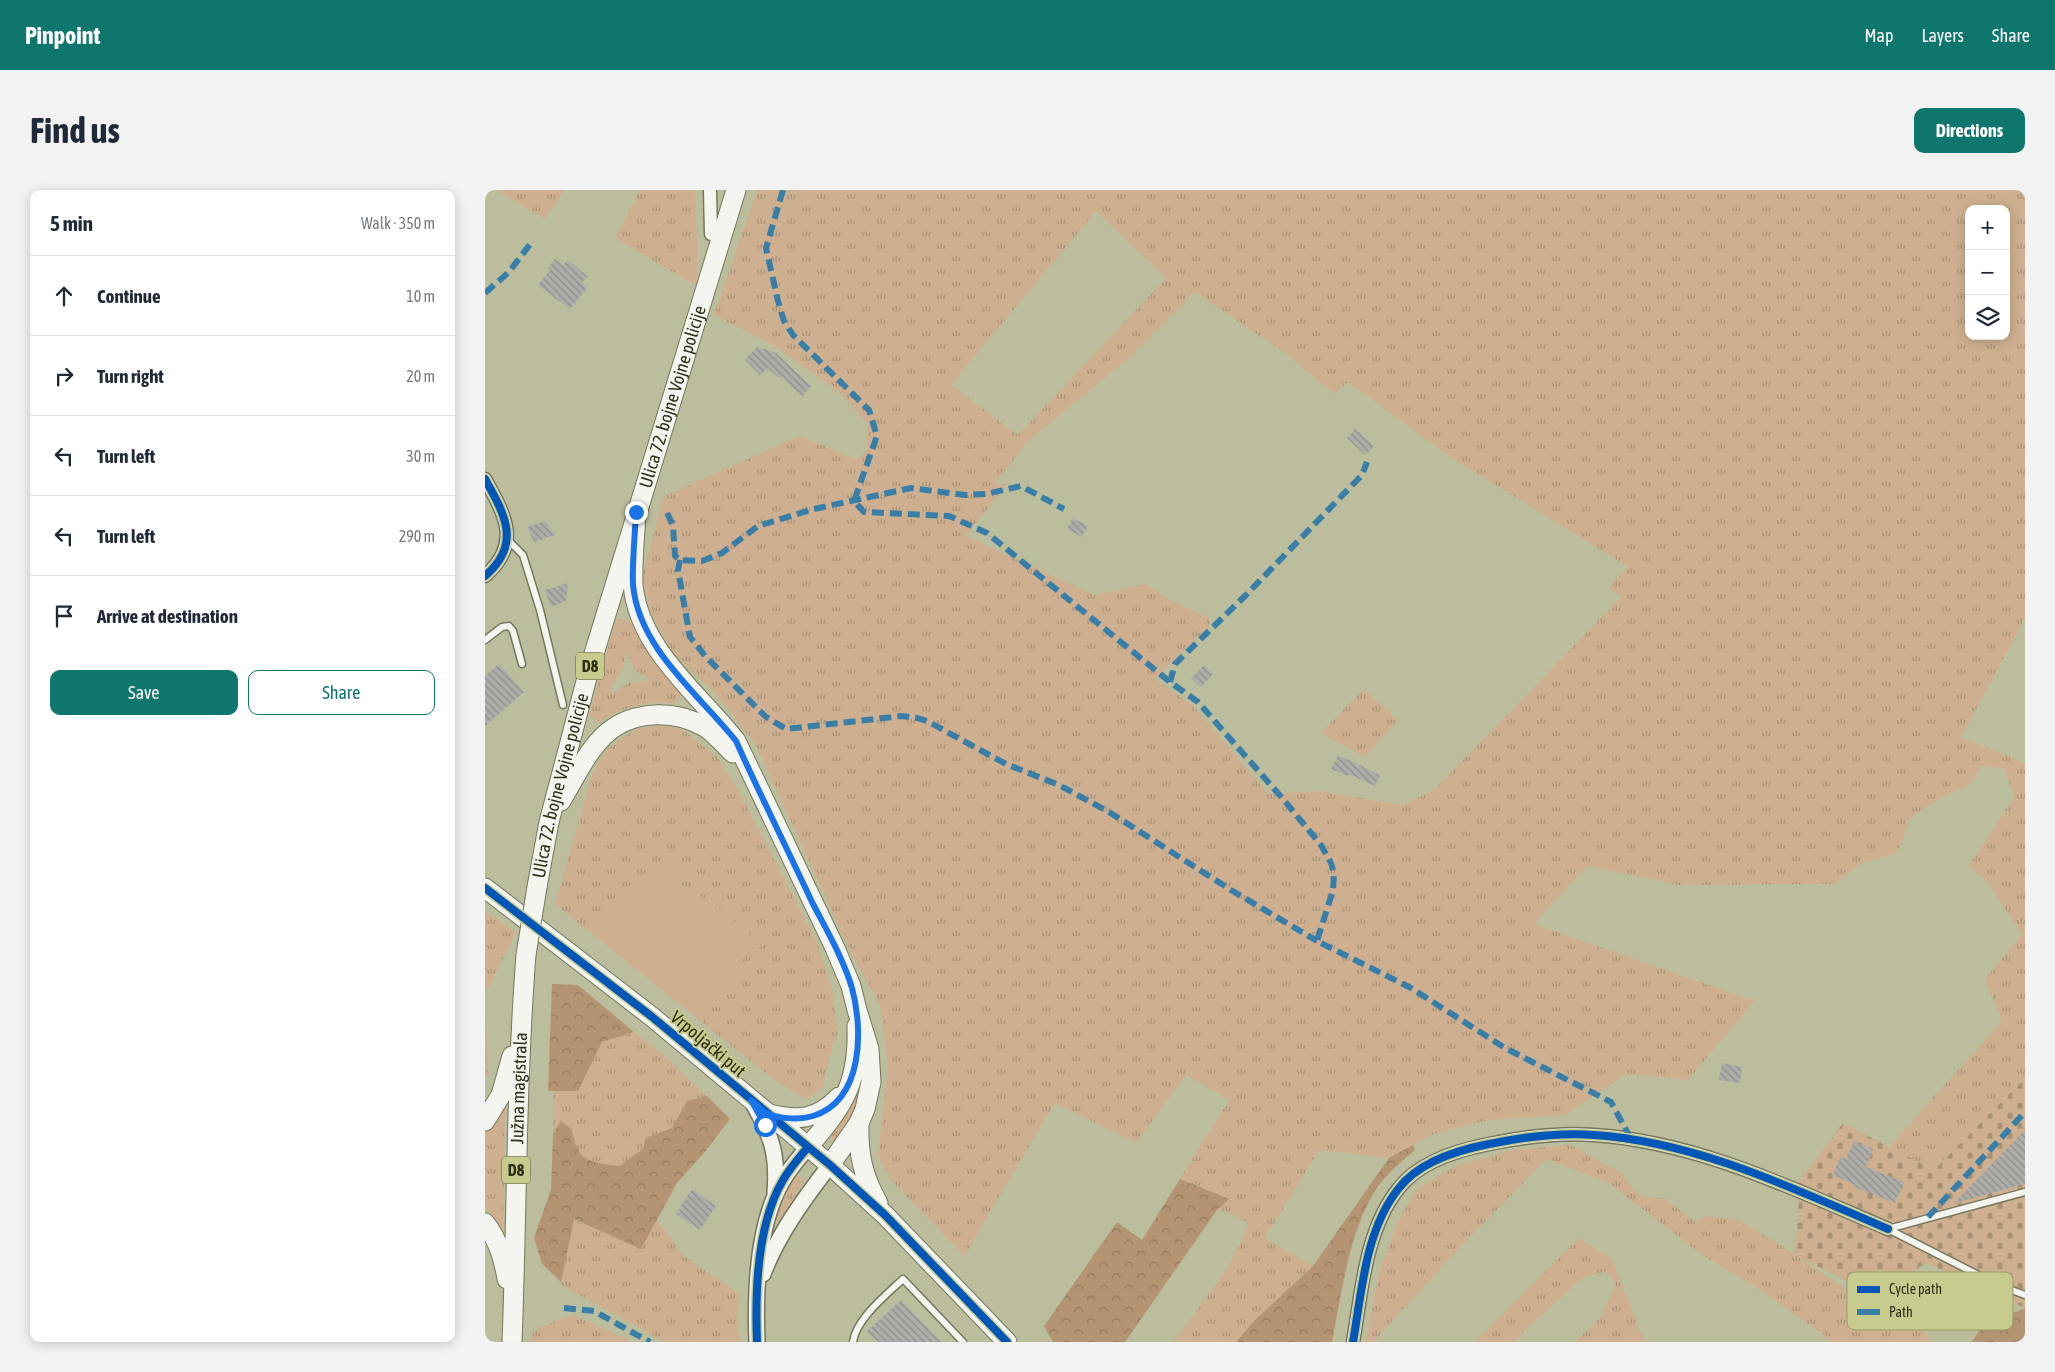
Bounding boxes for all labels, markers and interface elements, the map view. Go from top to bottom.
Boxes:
text: Pinpoint [25,22,100,49]
text: Map [1864,25,1893,46]
text: Layers [1921,25,1964,46]
text: Share [1992,25,2030,46]
button: Directions [1914,108,2025,153]
text: Find us [30,110,120,150]
map controls [1965,205,2010,340]
button: + [1965,205,2010,250]
text: 5 min [50,211,93,235]
text: Walk · 350 m [361,214,435,232]
button: − [1965,250,2010,295]
icon: ahead [50,282,78,310]
text: Continue [97,285,161,307]
text: 10 m [406,287,435,305]
button: layers [1965,295,2010,340]
street label: Ulica 72. bojne Vojne policije [634,303,710,490]
icon: right [50,362,78,390]
text: Turn right [97,365,164,387]
text: 20 m [406,367,435,385]
icon: left [50,442,78,470]
text: Turn left [97,445,155,467]
text: 30 m [406,447,435,465]
route end [625,501,648,524]
icon: left [50,522,78,550]
text: Turn left [97,525,155,547]
text: 290 m [399,527,435,545]
icon: arrive [50,602,78,630]
text: Arrive at destination [97,605,238,627]
road number: D8 [576,652,604,680]
button: Save [50,670,238,715]
button: Share [248,670,435,715]
street label: Ulica 72. bojne Vojne policije [528,691,592,880]
street label: Vrpoljački put [667,1006,750,1081]
street label: Južna magistrala [506,1032,531,1144]
route start [754,1114,777,1137]
road number: D8 [502,1156,530,1184]
legend [1847,1272,2013,1330]
text: Cycle path [1889,1281,1942,1297]
text: Path [1889,1304,1913,1320]

